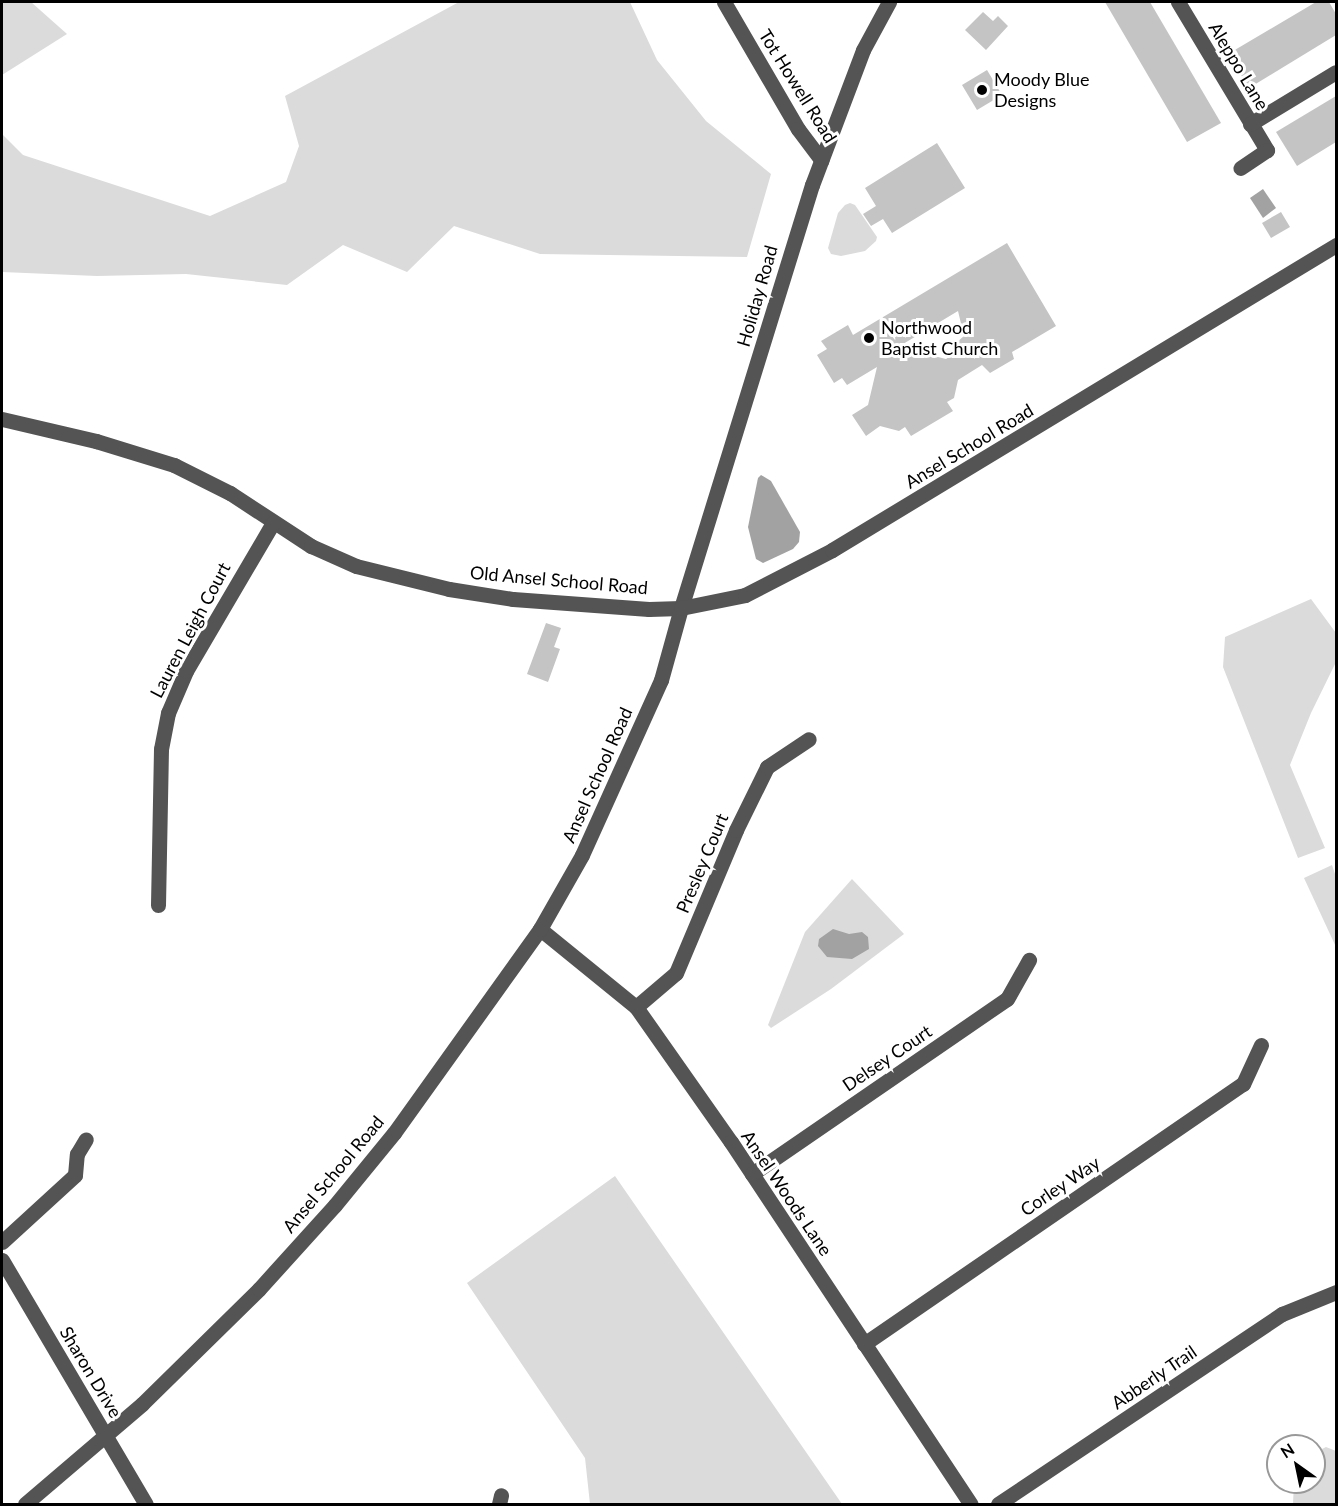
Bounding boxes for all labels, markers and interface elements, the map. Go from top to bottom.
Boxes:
street label: Aleppo Lane [1204,18,1274,114]
street label: Tot Howell Road [754,25,842,147]
place label: Moody Blue Designs [994,69,1090,112]
marker: Moody Blue Designs [975,83,989,97]
street label: Holiday Road [732,243,782,349]
place label: Northwood Baptist Church [881,317,998,360]
marker: Northwood Baptist Church [862,331,876,345]
street label: Ansel School Road [901,399,1037,493]
street label: Lauren Leigh Court [145,559,235,701]
street label: Old Ansel School Road [469,561,649,599]
street label: Ansel School Road [557,704,637,846]
street label: Presley Court [671,810,733,916]
street label: Delsey Court [838,1020,936,1096]
street label: Ansel School Road [278,1111,388,1237]
street label: Ansel Woods Lane [737,1126,837,1260]
street label: Corley Way [1016,1151,1104,1221]
street label: Sharon Drive [55,1322,127,1422]
street label: Abberly Trail [1107,1340,1201,1414]
north arrow [1266,1434,1326,1494]
text: N [1277,1439,1297,1461]

